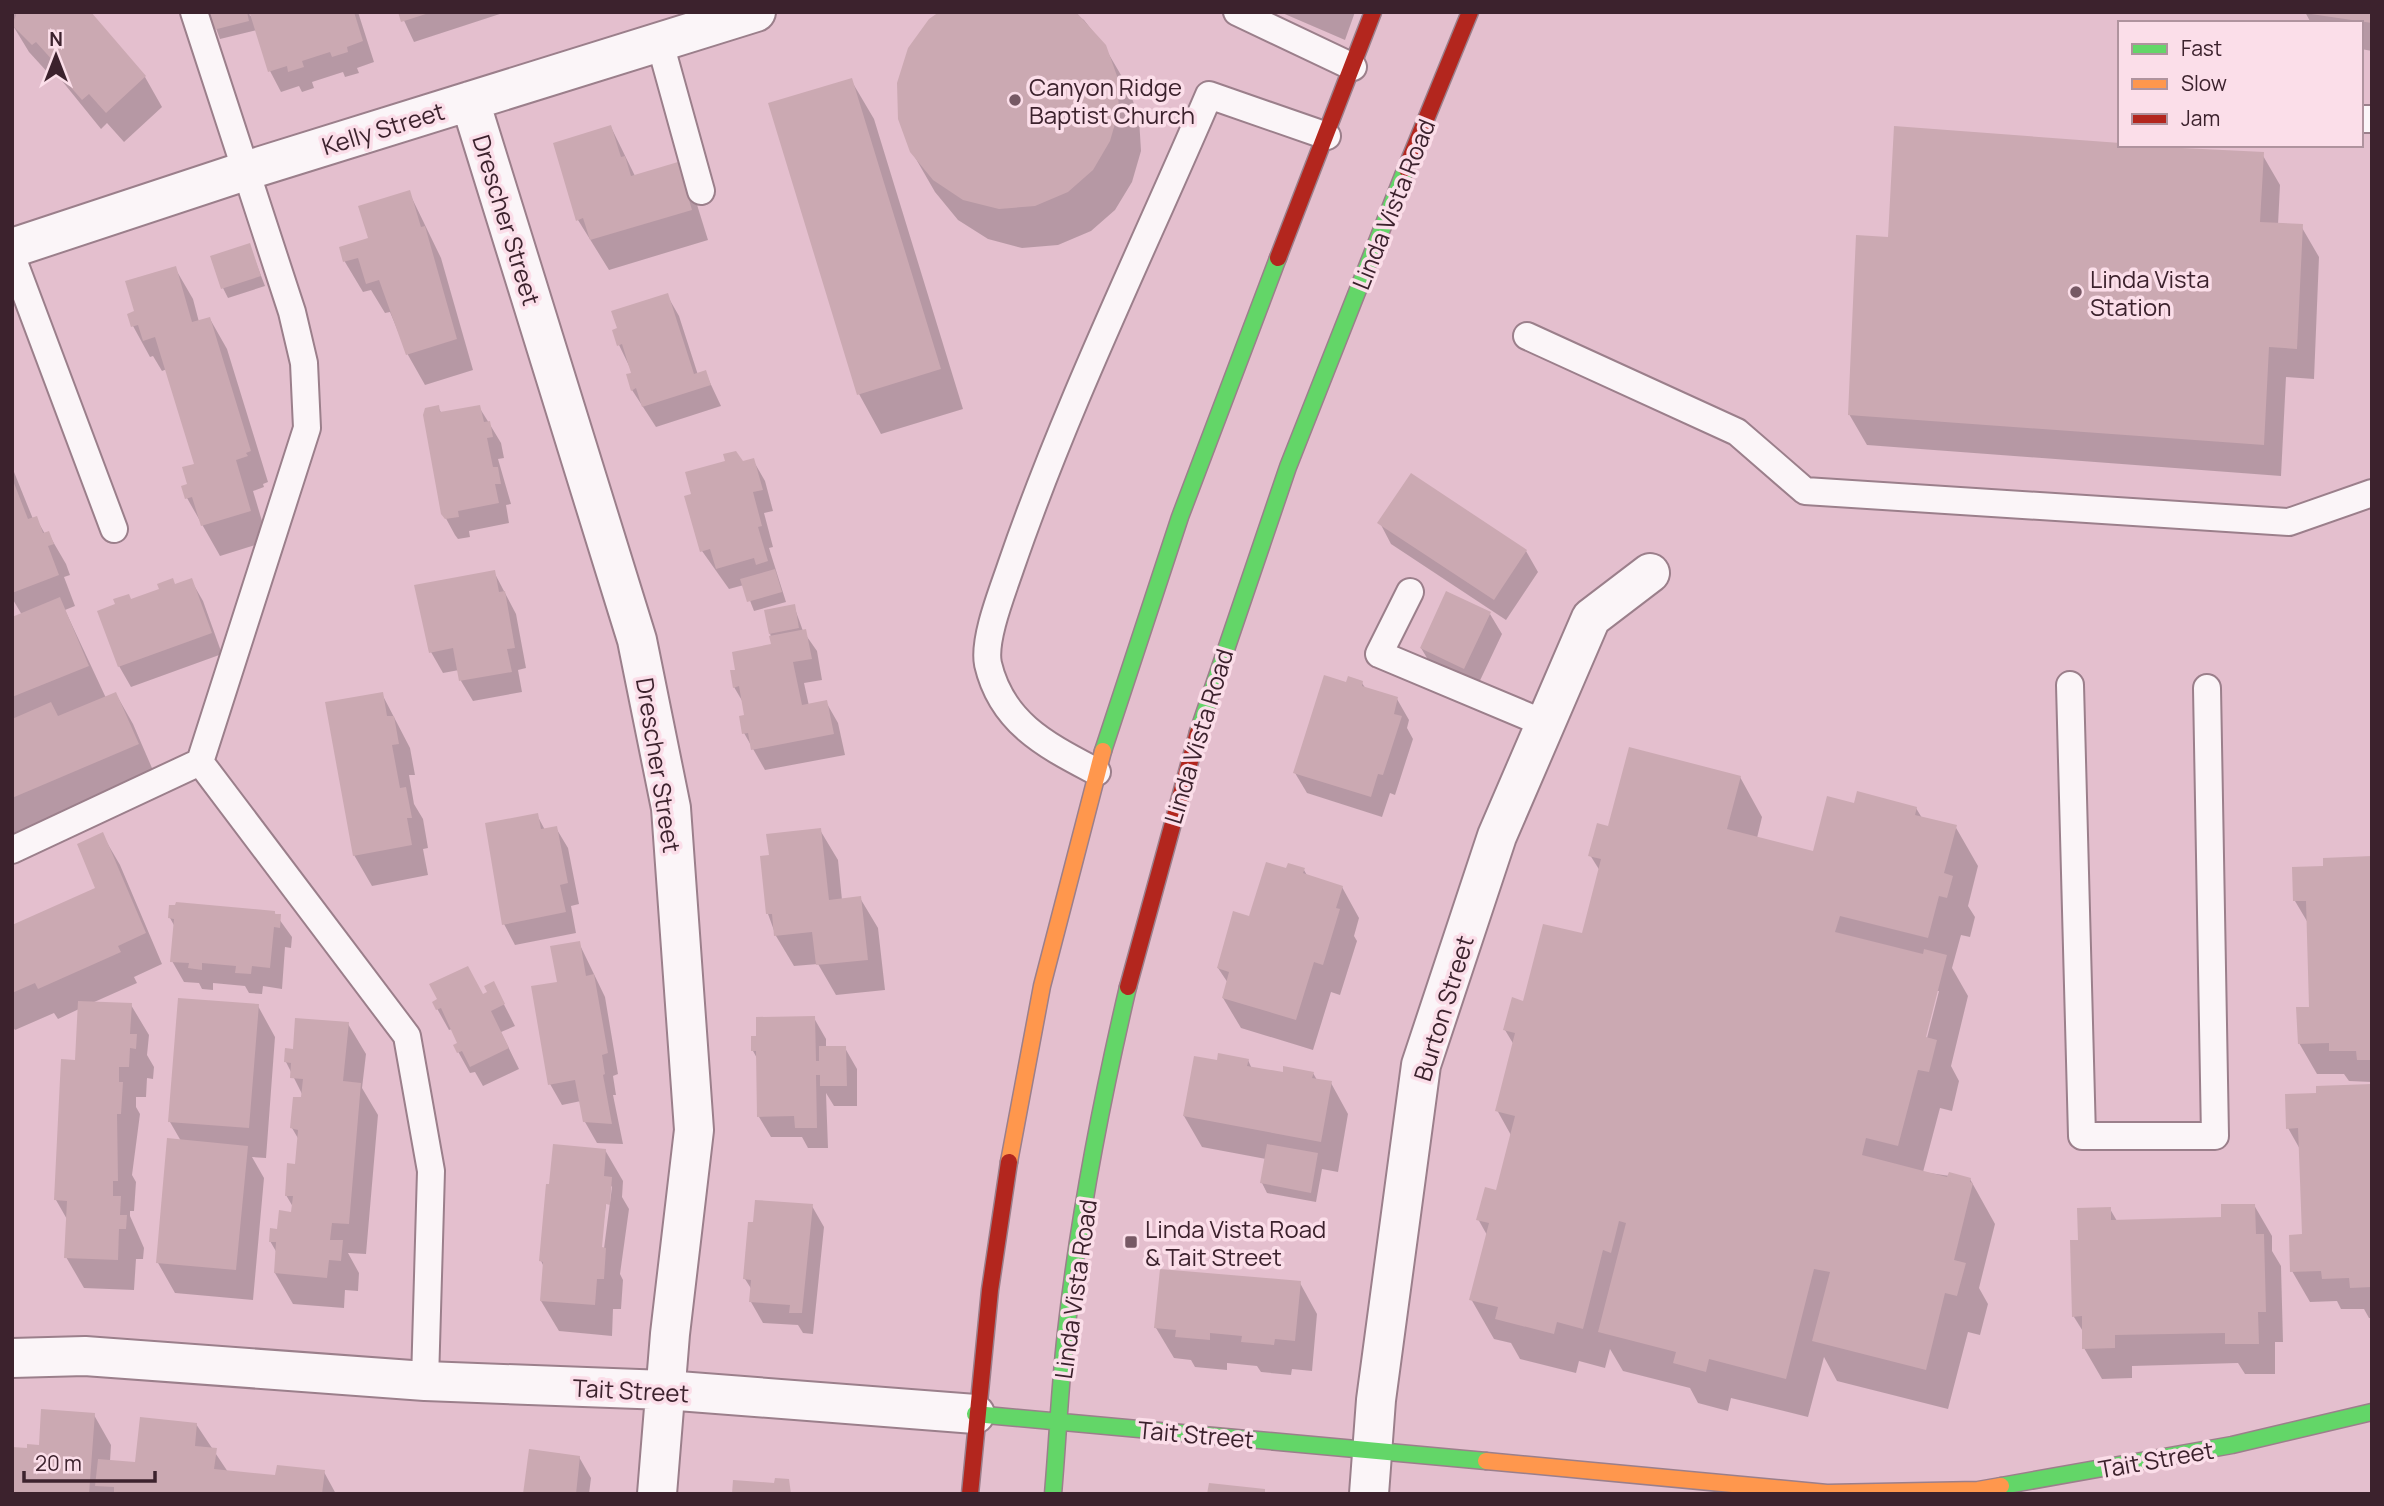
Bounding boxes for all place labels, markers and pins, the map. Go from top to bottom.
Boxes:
place label: Canyon Ridge Baptist Church [1029,70,1195,131]
marker: Canyon Ridge Baptist Church [1007,92,1023,108]
place label: Linda Vista Station [2090,262,2210,323]
marker: Linda Vista Station [2068,284,2084,300]
place label: Linda Vista Road & Tait Street [1145,1212,1326,1273]
marker: Linda Vista Road & Tait Street [1123,1234,1139,1250]

